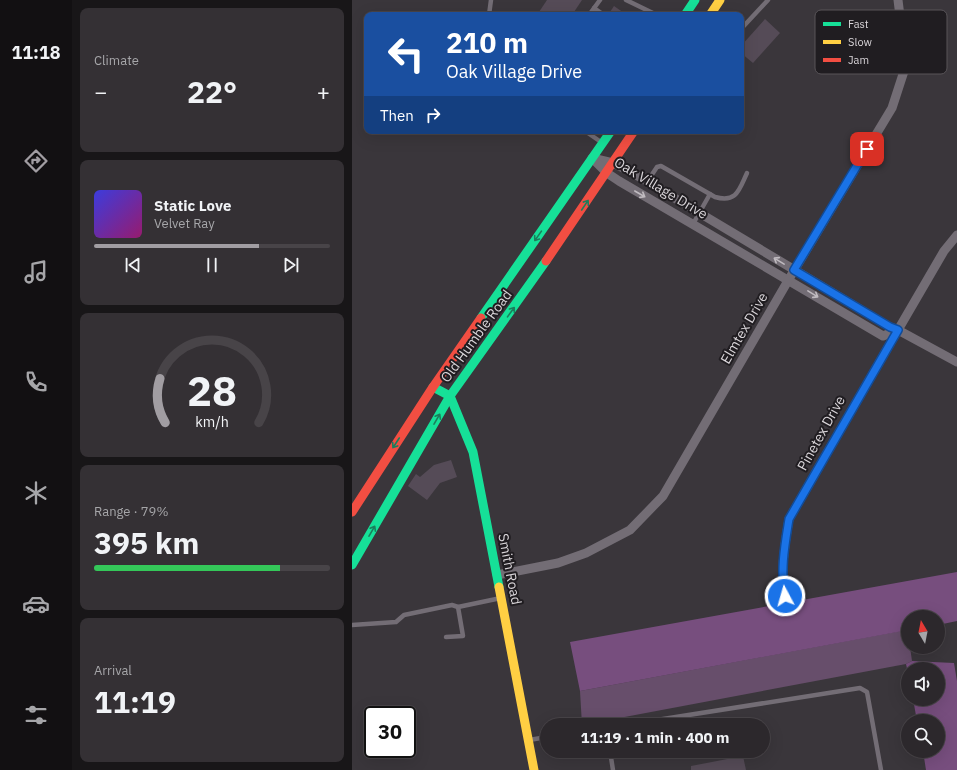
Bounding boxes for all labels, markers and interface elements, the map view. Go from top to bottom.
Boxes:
legend [815,10,947,74]
text: Fast [848,17,869,31]
text: 210 m [446,24,528,61]
icon: left [380,28,432,80]
text: Slow [848,35,872,49]
text: 11:18 [11,41,61,64]
text: Climate [94,52,139,69]
text: Jam [848,53,869,67]
text: Oak Village Drive [446,60,582,83]
text: 22° [187,72,237,111]
text: − [94,77,107,106]
text: + [317,77,330,106]
icon: right [422,104,444,126]
text: Then [380,106,414,125]
pin [850,132,884,166]
icon: arrive [856,138,878,160]
icon: directions [22,147,50,175]
street label: Oak Village Drive [611,153,711,223]
one-way arrow [634,190,646,198]
text: Static Love [154,196,231,215]
one-way arrow [581,200,589,211]
text: Velvet Ray [154,215,215,232]
one-way arrow [534,230,542,241]
icon: previous [122,254,144,276]
icon: pause [201,254,223,276]
icon: next [280,254,302,276]
one-way arrow [774,257,785,265]
icon: music [22,258,50,286]
street label: Old Humble Road [436,286,516,386]
street label: Elmtex Drive [716,289,772,367]
one-way arrow [807,290,818,298]
one-way arrow [507,307,515,318]
text: 28 [187,363,237,417]
icon: phone [22,368,50,396]
street label: Pinetex Drive [793,392,849,474]
text: km/h [195,412,229,431]
one-way arrow [434,413,442,425]
one-way arrow [392,437,400,448]
icon: climate [22,479,50,507]
text: Range · 79% [94,503,168,520]
text: 395 km [94,523,199,562]
one-way arrow [368,525,376,537]
street label: Smith Road [494,532,526,606]
position arrow [764,575,806,617]
icon: car [22,590,50,618]
north arrow [901,610,945,654]
map controls [901,610,945,758]
text: Arrival [94,662,132,679]
button: sound [901,662,945,706]
text: 11:19 [94,682,176,721]
icon: filters [22,701,50,729]
speed limit sign: 30 [364,706,416,758]
button: search [901,714,945,758]
text: 11:19 · 1 min · 400 m [581,728,729,747]

